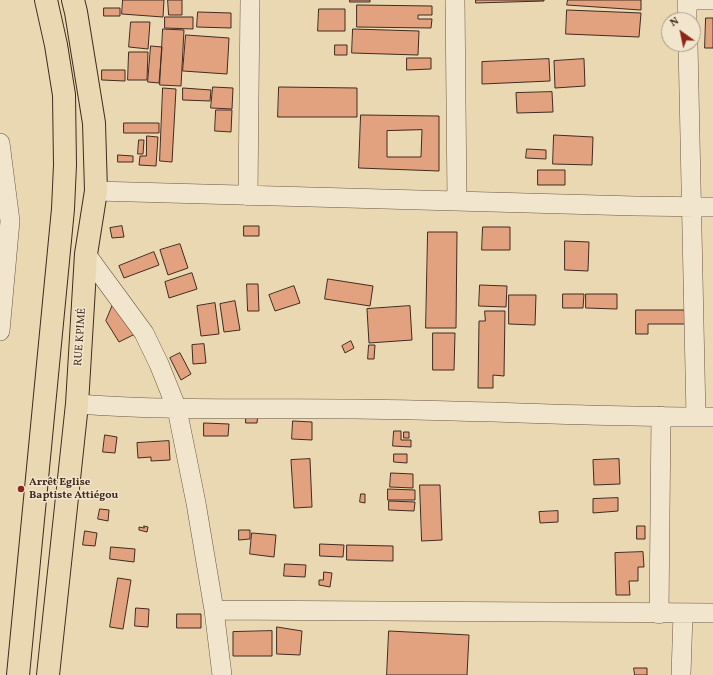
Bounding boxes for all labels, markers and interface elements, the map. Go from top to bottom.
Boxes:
north arrow [661,12,701,52]
text: N [667,14,682,31]
street label: RUE KPIMÉ [72,307,90,367]
place label: Arrêt Eglise Baptiste Attiégou [29,476,118,502]
marker: Arrêt Eglise Baptiste Attiégou [16,484,26,494]

